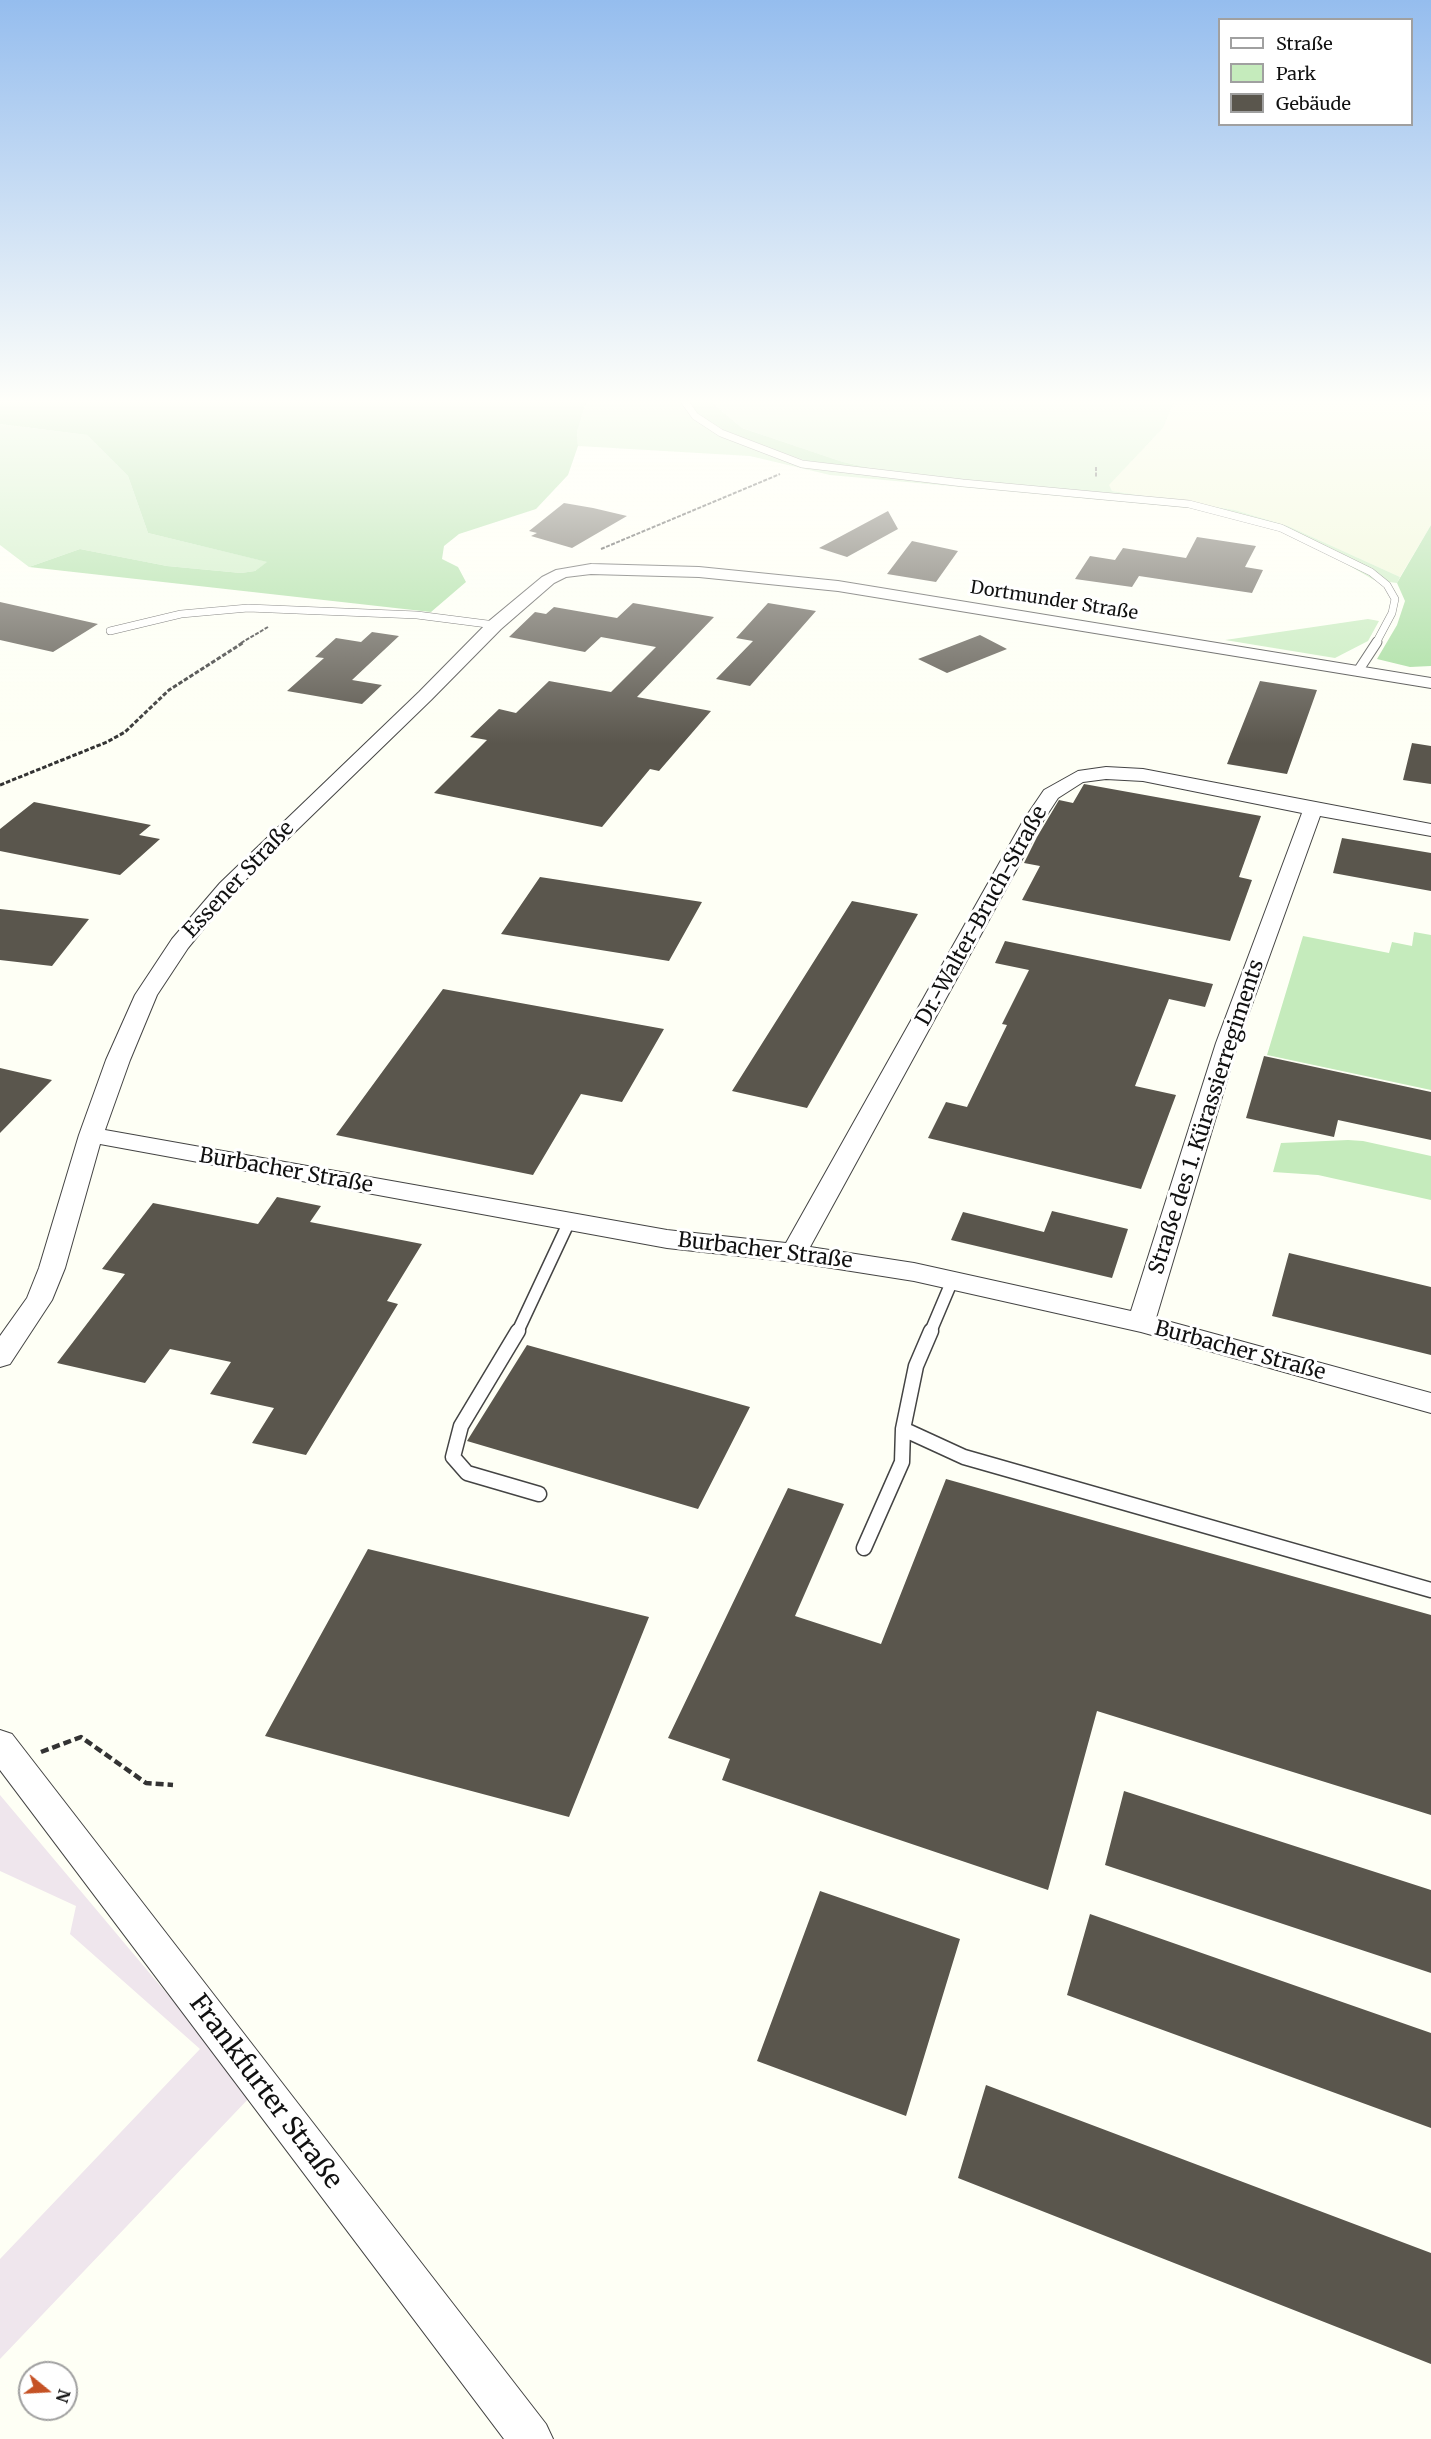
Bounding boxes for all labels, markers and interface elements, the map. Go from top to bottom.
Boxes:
legend [1218,18,1413,126]
text: Straße [1276,32,1333,55]
text: Park [1276,62,1316,85]
text: Gebäude [1276,92,1351,115]
street label: Dortmunder Straße [969,577,1139,625]
street label: Dr.-Walter-Bruch-Straße [911,802,1053,1030]
street label: Essener Straße [178,816,300,944]
street label: Straße des 1. Kürassierregiments [1144,956,1270,1278]
street label: Burbacher Straße [197,1143,375,1199]
street label: Burbacher Straße [676,1228,854,1274]
street label: Burbacher Straße [1152,1316,1328,1386]
street label: Frankfurter Straße [182,1989,348,2195]
north arrow [18,2361,78,2421]
text: N [52,2387,75,2405]

